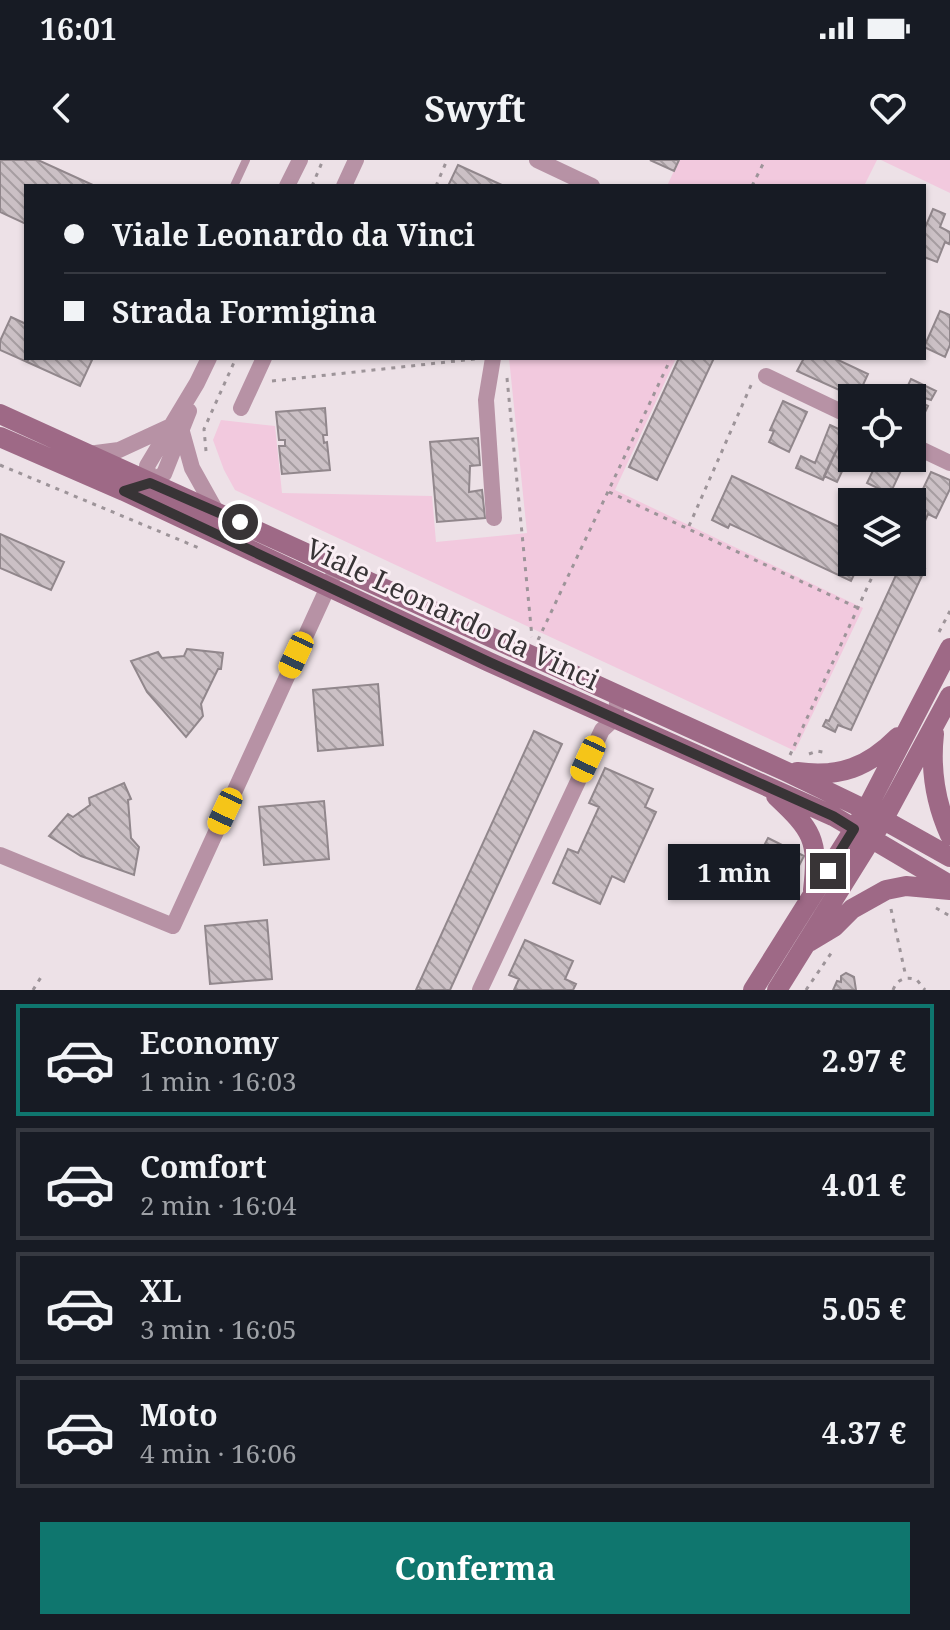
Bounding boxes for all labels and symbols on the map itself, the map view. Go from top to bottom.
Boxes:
route start [222,504,258,540]
street label: Viale Leonardo da Vinci [300,528,606,698]
car [275,628,317,682]
car [567,732,609,786]
car [204,784,246,838]
callout: 1 min [668,843,800,899]
route end [810,853,846,889]

